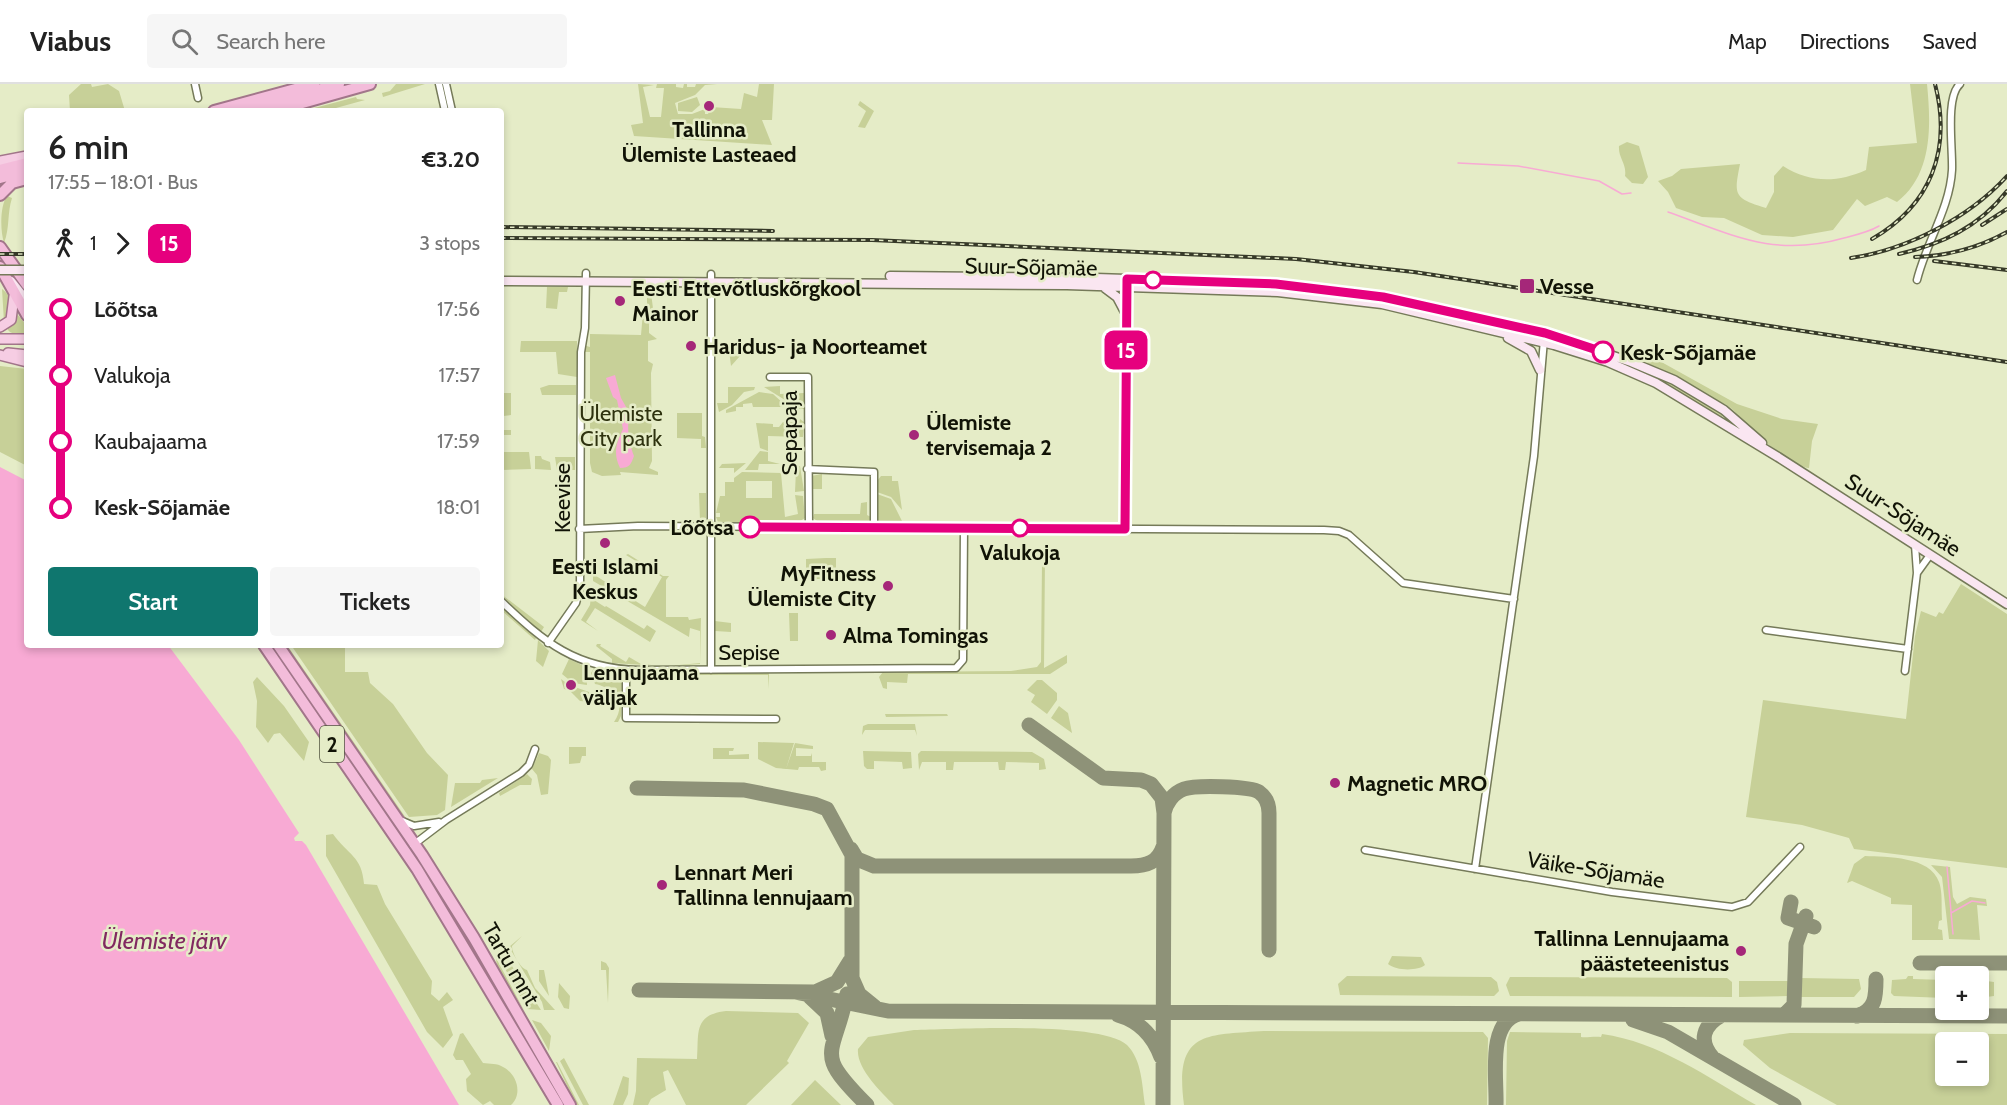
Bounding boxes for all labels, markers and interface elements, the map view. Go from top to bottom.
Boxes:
search box [147,14,567,68]
text: Viabus [30,24,111,58]
icon: search [168,25,201,58]
text: Search here [216,28,325,55]
text: Map [1728,29,1767,54]
text: Directions [1800,29,1889,54]
text: Saved [1922,29,1977,54]
marker: Tallinna Ülemiste Lasteaed [702,99,716,113]
place label: Tallinna Ülemiste Lasteaed [621,116,797,168]
text: 6 min [48,127,129,167]
text: €3.20 [422,146,480,173]
text: 17:55 – 18:01 · Bus [48,170,198,194]
icon: walk [48,227,81,260]
icon: forward [106,227,139,260]
text: 1 [90,231,97,255]
text: 15 [160,231,179,256]
text: 3 stops [419,231,480,255]
street label: Suur-Sõjamäe [964,252,1098,282]
unlabelled marker [1144,271,1162,289]
place label: Vesse [1540,273,1594,300]
place label: Eesti Ettevõtluskõrgkool Mainor [632,275,861,327]
marker: Vesse [1518,277,1536,295]
marker: Eesti Ettevõtluskõrgkool Mainor [613,294,627,308]
text: Lõõtsa [94,296,158,323]
text: 17:56 [437,297,480,321]
line badge: 15 [1099,330,1153,370]
place label: Haridus- ja Noorteamet [703,333,928,360]
text: 15 [1116,338,1136,363]
marker: Haridus- ja Noorteamet [684,339,698,353]
place label: Kesk-Sõjamäe [1620,339,1756,366]
marker: Kesk-Sõjamäe [1592,341,1614,363]
text: Valukoja [94,362,171,389]
text: 17:57 [438,363,480,387]
street label: Sepapaja [776,390,803,475]
park label: Ülemiste City park [579,400,663,452]
place label: Ülemiste tervisemaja 2 [926,409,1052,461]
text: Kaubajaama [94,428,207,455]
marker: Ülemiste tervisemaja 2 [907,428,921,442]
text: 17:59 [437,429,480,453]
street label: Keevise [549,463,576,533]
street label: Suur-Sõjamäe [1840,468,1966,562]
text: Kesk-Sõjamäe [94,494,230,521]
text: 18:01 [437,495,480,519]
place label: Lõõtsa [670,514,734,541]
marker: Lõõtsa [739,516,761,538]
marker: Valukoja [1011,519,1029,537]
marker: Eesti Islami Keskus [598,536,612,550]
place label: Valukoja [980,539,1060,566]
place label: Eesti Islami Keskus [551,553,659,605]
place label: MyFitness Ülemiste City [747,560,876,612]
button: Start [48,567,258,636]
button: Tickets [270,567,480,636]
marker: MyFitness Ülemiste City [881,579,895,593]
place label: Alma Tomingas [843,622,988,649]
marker: Alma Tomingas [824,628,838,642]
street label: Sepise [718,639,780,666]
place label: Lennujaama väljak [583,659,699,711]
marker: Lennujaama väljak [564,678,578,692]
road number: 2 [320,726,344,762]
place label: Magnetic MRO [1347,770,1487,797]
marker: Magnetic MRO [1328,776,1342,790]
street label: Väike-Sõjamäe [1525,846,1667,894]
place label: Lennart Meri Tallinna lennujaam [674,859,853,911]
marker: Lennart Meri Tallinna lennujaam [655,878,669,892]
street label: Tartu mnt [477,918,546,1010]
place label: Tallinna Lennujaama päästeteenistus [1534,925,1729,977]
water label: Ülemiste järv [101,926,228,955]
marker: Tallinna Lennujaama päästeteenistus [1734,944,1748,958]
map controls [1935,966,1989,1086]
button: + [1935,966,1989,1020]
button: − [1935,1032,1989,1086]

